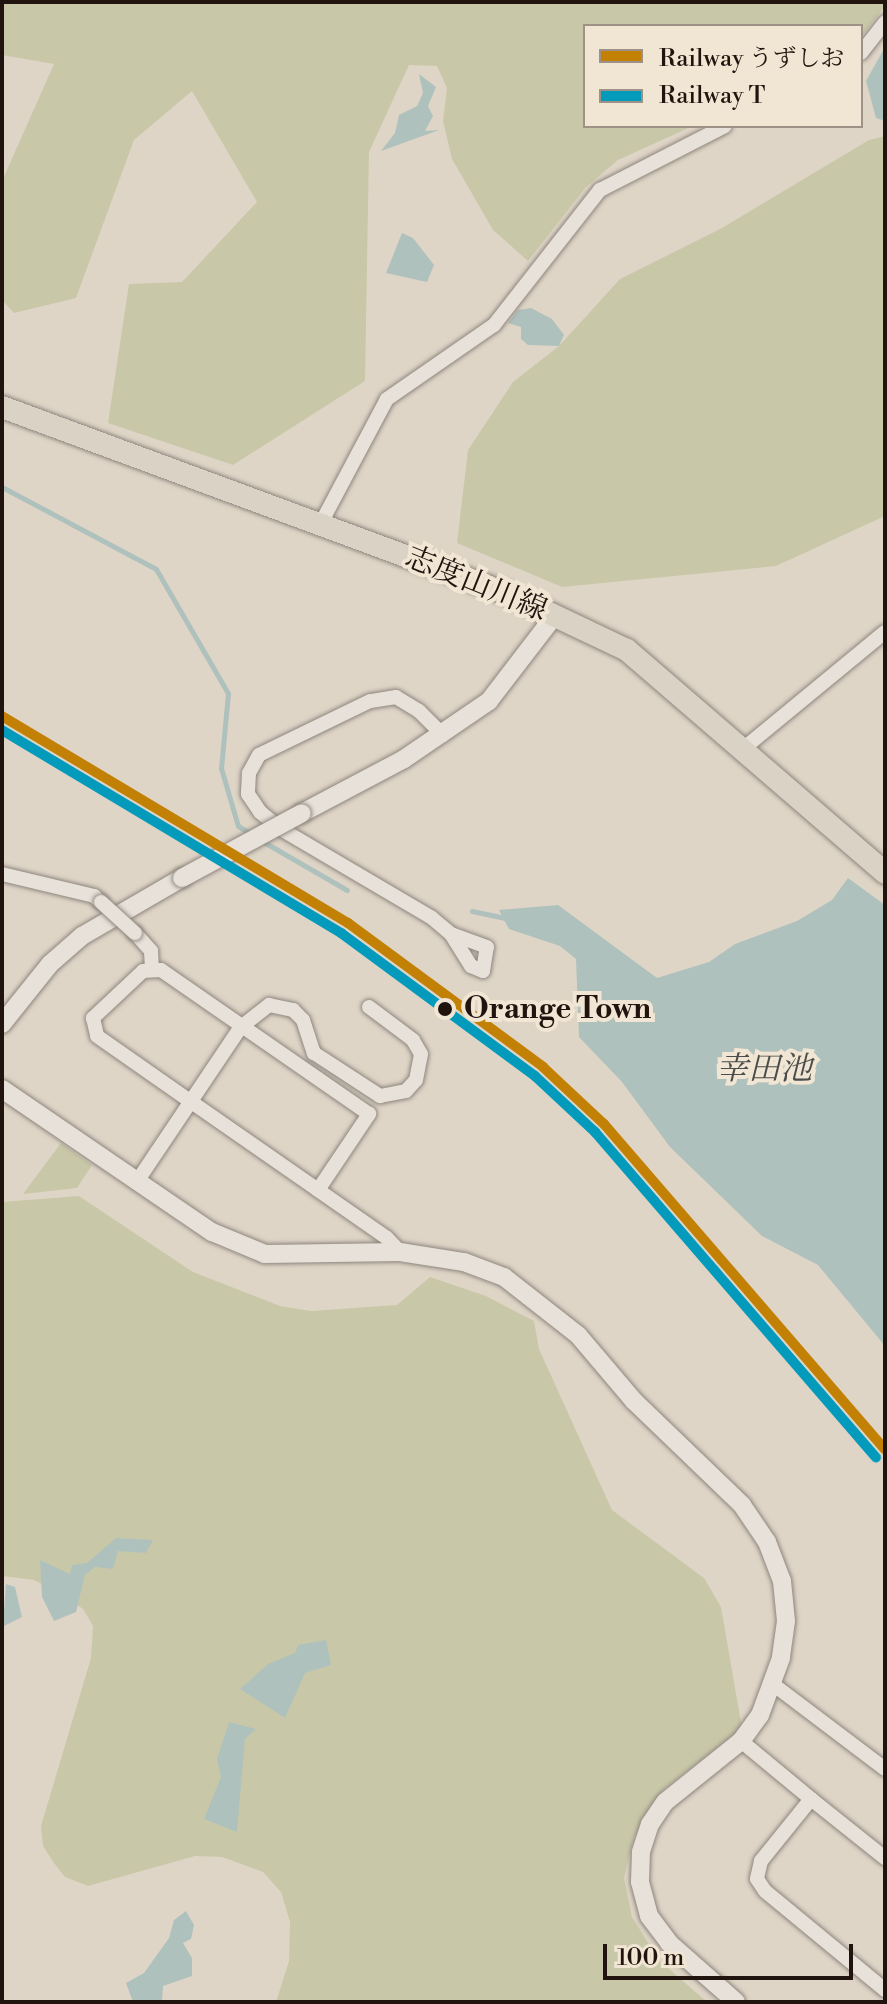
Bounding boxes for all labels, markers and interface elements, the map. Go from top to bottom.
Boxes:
legend [583,24,863,128]
text: Railway うずしお [659,44,845,74]
text: Railway T [659,81,765,111]
street label: 志度山川線 [400,539,552,629]
place label: Orange Town [464,991,651,1027]
marker: Orange Town [433,997,457,1021]
water label: 幸田池 [716,1050,812,1088]
scale bar [607,1928,857,1978]
text: 100 m [617,1943,684,1973]

